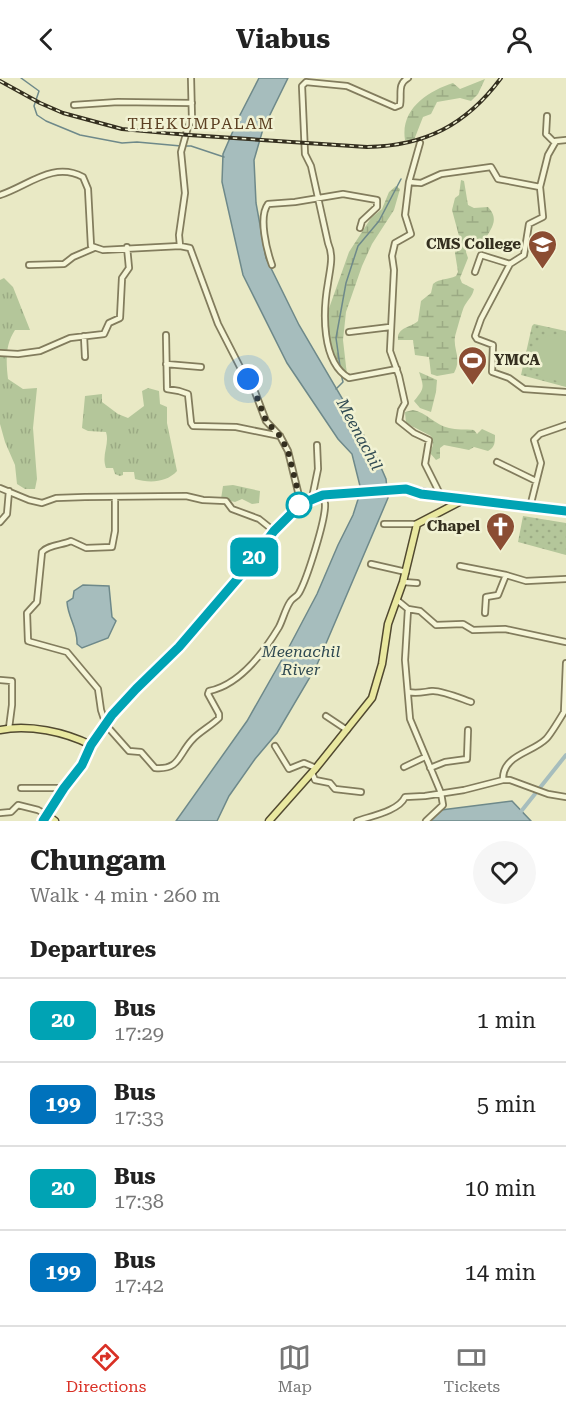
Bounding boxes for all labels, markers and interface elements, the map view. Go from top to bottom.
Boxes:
icon: back [30,23,63,56]
text: Viabus [236,23,330,55]
icon: person [503,23,536,56]
district label: THEKUMPALAM [127,114,275,133]
school or university icon: CMS College [526,228,558,270]
place label: CMS College [426,235,521,253]
sports icon: YMCA [457,344,489,386]
place label: YMCA [494,351,540,369]
your location [233,364,263,394]
water label: Meenachil [332,394,386,473]
unlabelled marker [286,492,312,518]
church icon: Chapel [485,510,517,552]
place label: Chapel [427,517,480,535]
line badge: 20 [227,538,281,576]
text: 20 [242,545,266,569]
water label: Meenachil River [261,642,340,679]
button: heart [473,841,536,904]
text: Chungam [30,844,166,877]
text: Walk · 4 min · 260 m [30,883,220,907]
text: Departures [30,937,156,962]
text: Bus [114,996,156,1021]
text: 20 [51,1008,75,1032]
text: 1 min [477,1008,536,1033]
text: 17:29 [114,1021,164,1045]
text: Bus [114,1080,156,1105]
text: 199 [45,1092,81,1116]
text: 5 min [477,1092,536,1117]
text: 17:33 [114,1105,164,1129]
text: Bus [114,1164,156,1189]
text: 20 [51,1176,75,1200]
text: 10 min [465,1176,536,1201]
text: 17:38 [114,1189,164,1213]
text: Bus [114,1248,156,1273]
text: 199 [45,1260,81,1284]
text: 14 min [465,1260,536,1285]
text: 17:42 [114,1273,164,1297]
tab: Directions [66,1341,146,1396]
tab: Map [278,1341,312,1396]
tab: Tickets [443,1341,500,1396]

